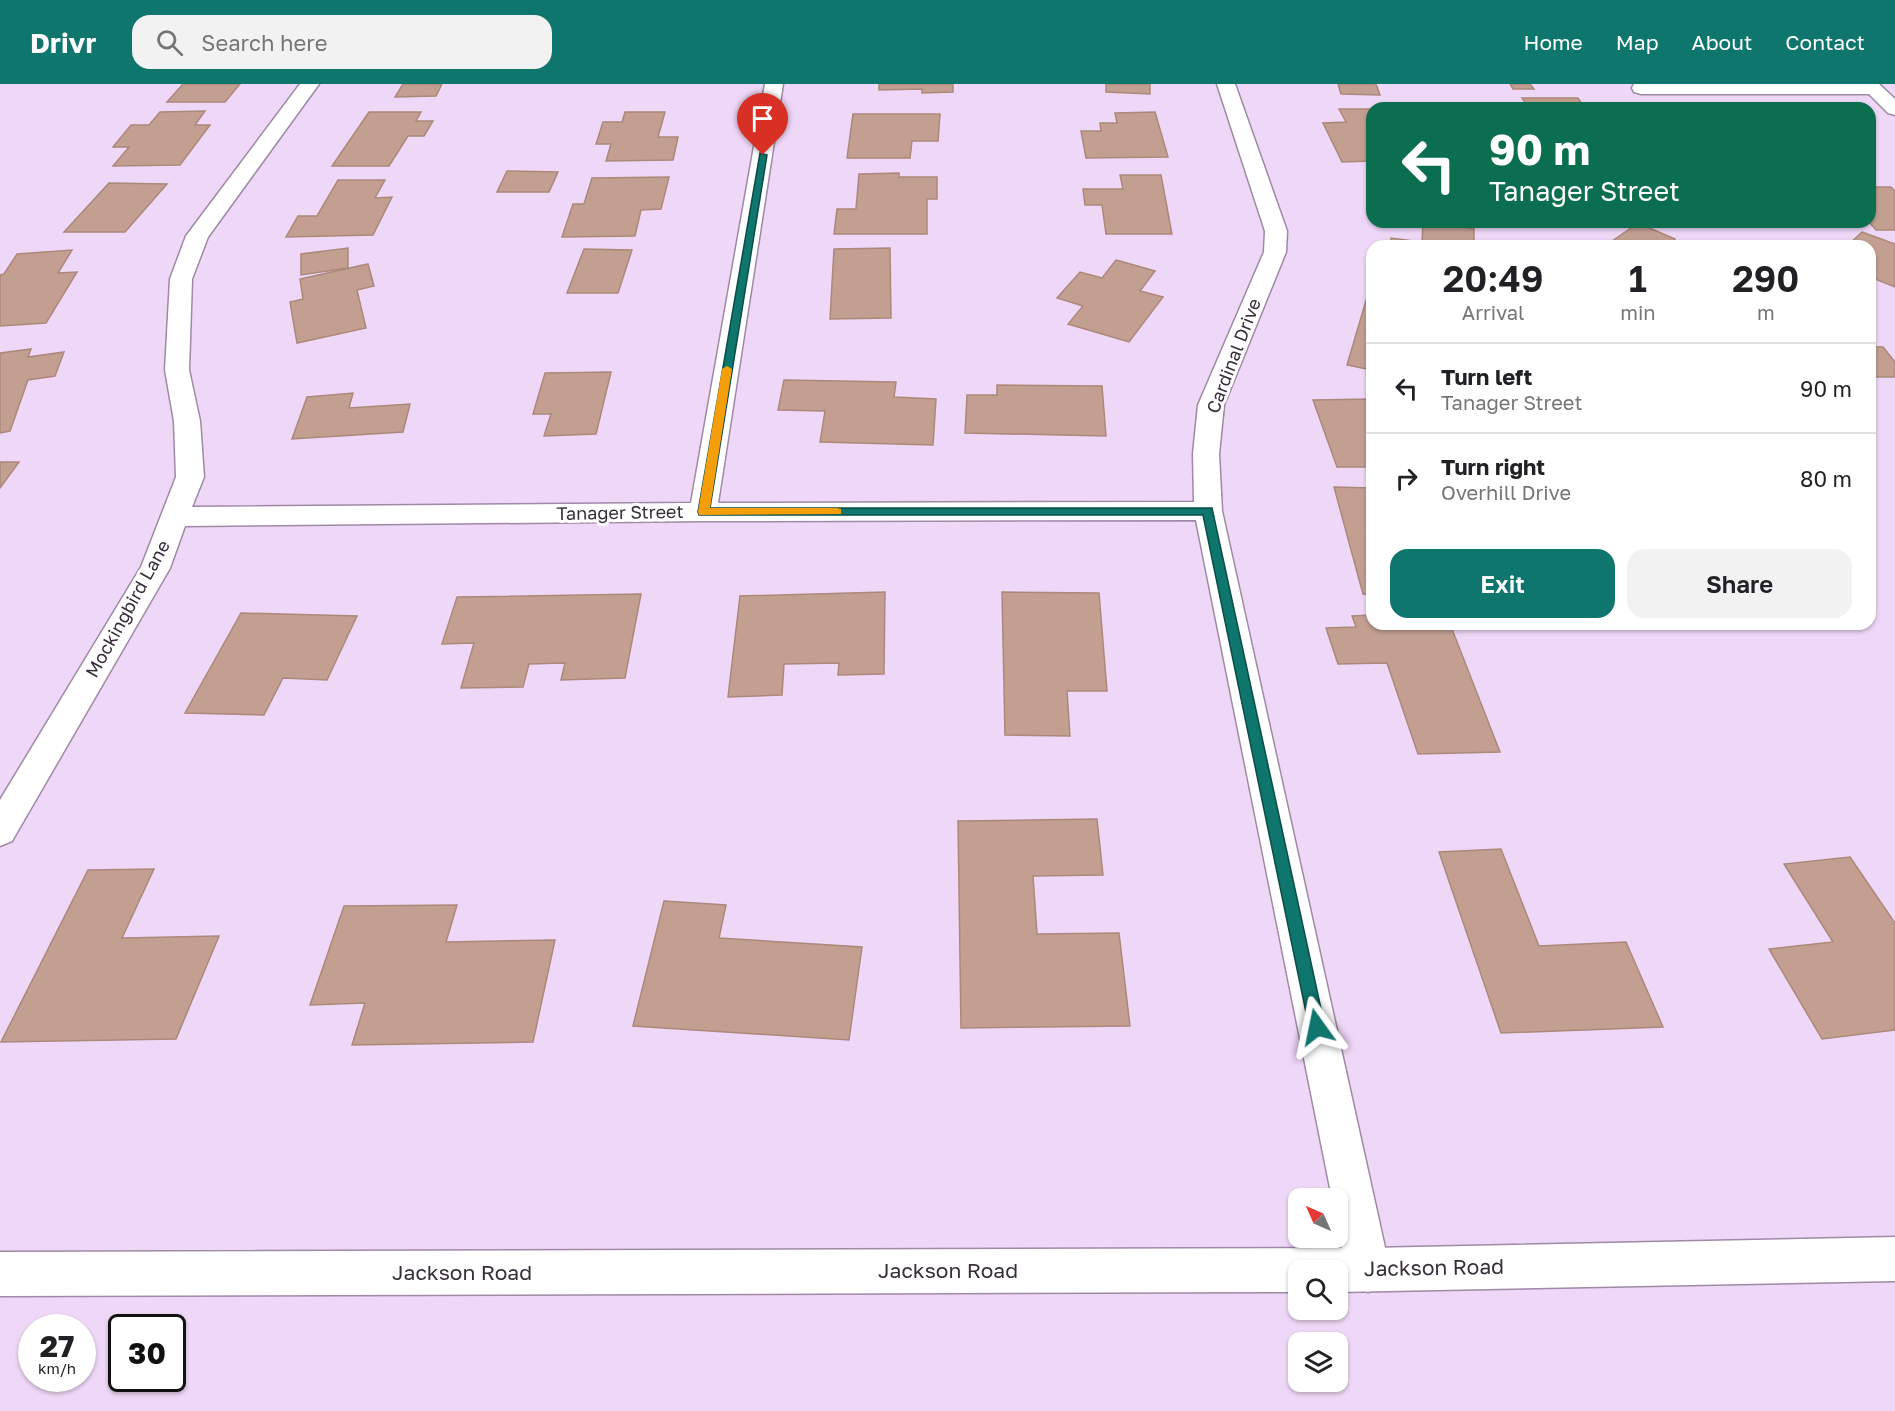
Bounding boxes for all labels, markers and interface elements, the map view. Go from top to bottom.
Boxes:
search box [132,15,552,69]
text: Drivr [30,26,96,59]
icon: search [153,26,186,59]
text: Search here [201,29,327,56]
text: Home [1523,29,1583,55]
text: Map [1616,29,1659,55]
text: About [1692,29,1752,55]
text: Contact [1785,29,1865,55]
pin [737,93,788,155]
icon: arrive [746,102,779,135]
text: 90 m [1489,124,1590,174]
icon: left [1390,126,1468,204]
text: Tanager Street [1489,175,1680,207]
text: 20:49 [1443,257,1544,300]
text: 1 [1629,257,1647,300]
text: 290 [1732,257,1799,300]
street label: Cardinal Drive [1201,295,1265,416]
text: Arrival [1462,300,1524,324]
text: min [1620,300,1656,324]
text: m [1757,300,1775,324]
text: Turn left [1441,363,1532,390]
icon: left [1390,372,1423,405]
text: 90 m [1800,375,1852,402]
text: Tanager Street [1441,390,1582,414]
text: Turn right [1441,453,1545,480]
icon: right [1390,462,1423,495]
text: 80 m [1800,465,1852,492]
text: Overhill Drive [1441,480,1571,504]
street label: Tanager Street [556,500,684,524]
street label: Mockingbird Lane [80,536,174,681]
button: Exit [1390,549,1615,618]
button: Share [1627,549,1852,618]
position arrow [1285,995,1349,1059]
north arrow [1288,1188,1348,1248]
map controls [1288,1188,1348,1392]
street label: Jackson Road [1364,1253,1504,1281]
street label: Jackson Road [878,1257,1018,1283]
street label: Jackson Road [392,1259,532,1285]
button: search [1288,1260,1348,1320]
speed limit sign: 30 [108,1314,186,1392]
text: 27 [40,1328,74,1364]
button: layers [1288,1332,1348,1392]
text: km/h [38,1359,76,1377]

